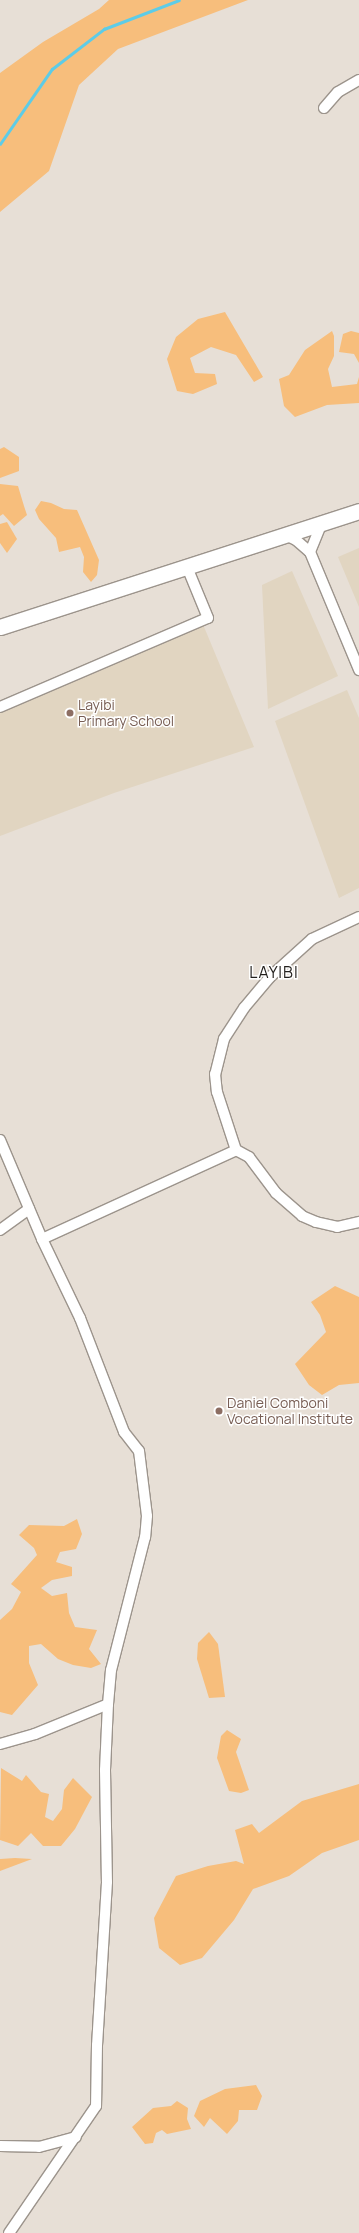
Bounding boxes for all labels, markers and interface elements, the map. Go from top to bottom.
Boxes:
place label: Layibi Primary School [78,697,174,730]
marker: Layibi Primary School [65,708,75,718]
district label: LAYIBI [249,962,299,982]
place label: Daniel Comboni Vocational Institute [227,1395,353,1428]
marker: Daniel Comboni Vocational Institute [214,1406,224,1416]

